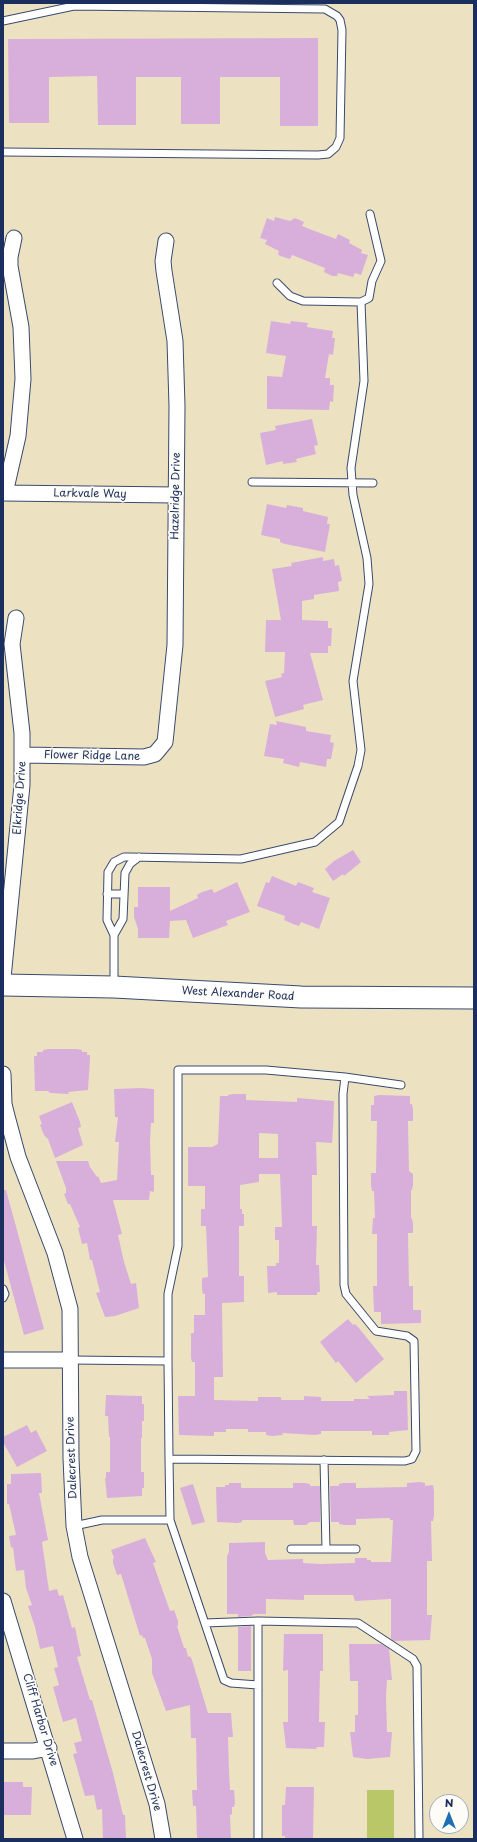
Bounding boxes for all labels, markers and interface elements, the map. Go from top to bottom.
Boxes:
street label: Hazelridge Drive [169,452,183,540]
street label: Larkvale Way [53,487,127,501]
street label: Flower Ridge Lane [44,749,140,763]
street label: Elkridge Drive [11,761,29,835]
street label: West Alexander Road [181,984,295,1004]
street label: Dalecrest Drive [64,1416,80,1500]
street label: Cliff Harbor Drive [20,1672,60,1768]
street label: Dalecrest Drive [128,1729,164,1813]
north arrow [429,1794,469,1834]
text: N [445,1794,453,1811]

